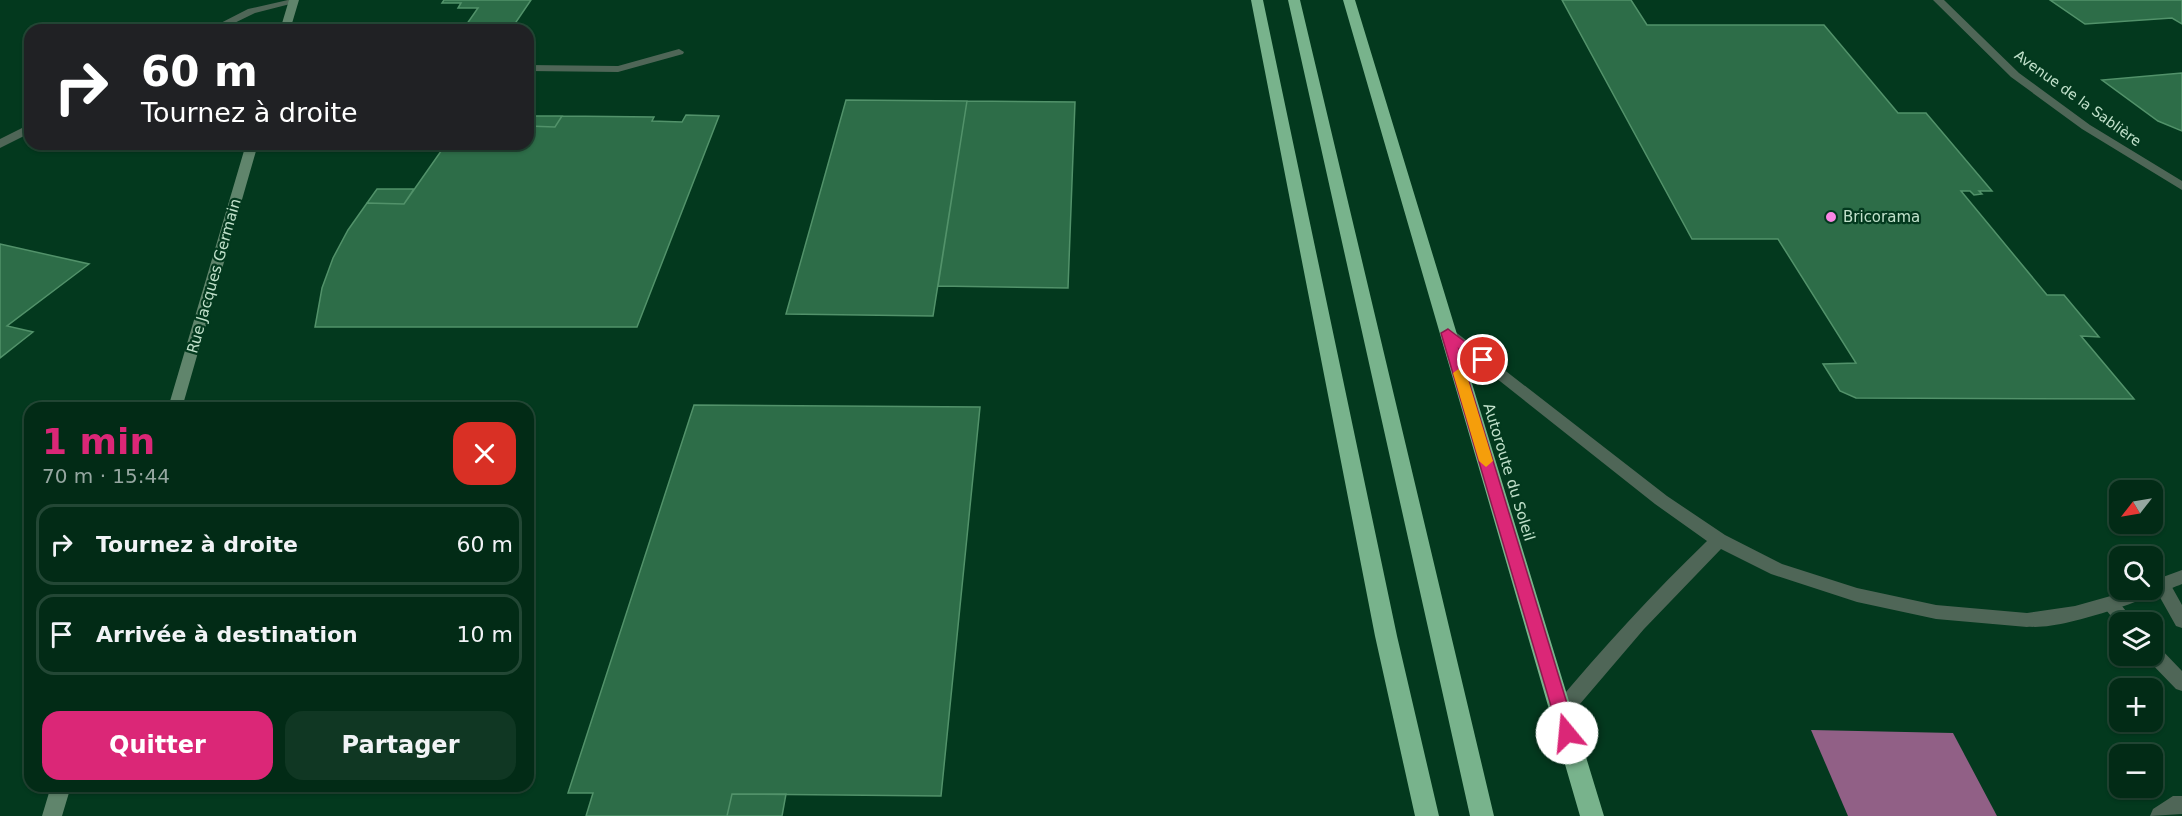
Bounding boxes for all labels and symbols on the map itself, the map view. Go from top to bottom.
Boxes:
street label: Avenue de la Sablière [2012,47,2144,149]
street label: Rue Jacques Germain [183,197,245,355]
place label: Bricorama [1843,208,1920,226]
marker: Bricorama [1824,210,1838,224]
pin [1457,334,1508,385]
street label: Autoroute du Soleil [1479,401,1539,543]
north arrow [2109,480,2163,534]
position arrow [1535,701,1599,765]

